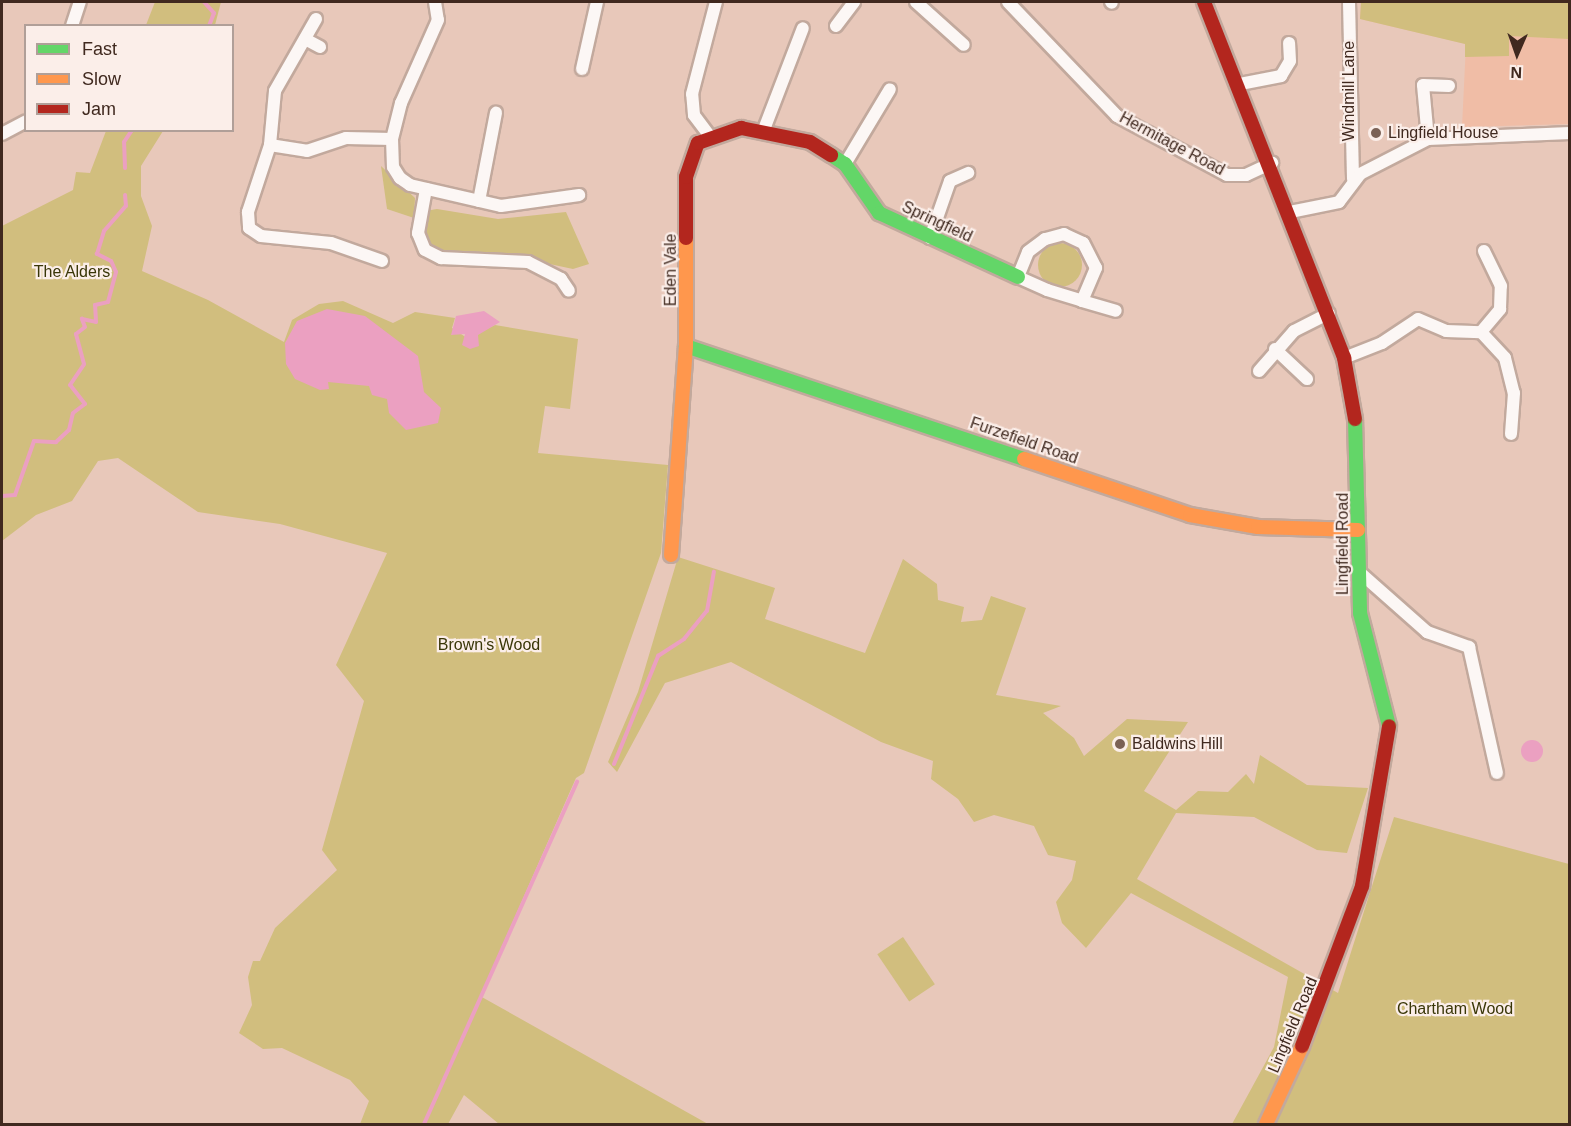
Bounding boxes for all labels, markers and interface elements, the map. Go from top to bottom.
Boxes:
legend [24,24,234,132]
north arrow [1487,24,1547,84]
text: Fast [82,39,117,59]
street label: Windmill Lane [1339,41,1359,141]
text: N [1510,64,1522,81]
text: Slow [82,69,121,89]
text: Jam [82,99,116,119]
street label: Hermitage Road [1116,108,1228,180]
place label: Lingfield House [1388,123,1498,143]
marker: Lingfield House [1369,126,1383,140]
street label: Springfield [899,197,975,247]
street label: Eden Vale [661,234,681,306]
park label: The Alders [33,262,111,282]
street label: Furzefield Road [967,414,1081,468]
street label: Lingfield Road [1333,493,1353,595]
park label: Brown's Wood [438,635,540,655]
place label: Baldwins Hill [1132,734,1223,754]
marker: Baldwins Hill [1113,737,1127,751]
street label: Lingfield Road [1264,974,1322,1076]
park label: Chartham Wood [1397,999,1513,1019]

